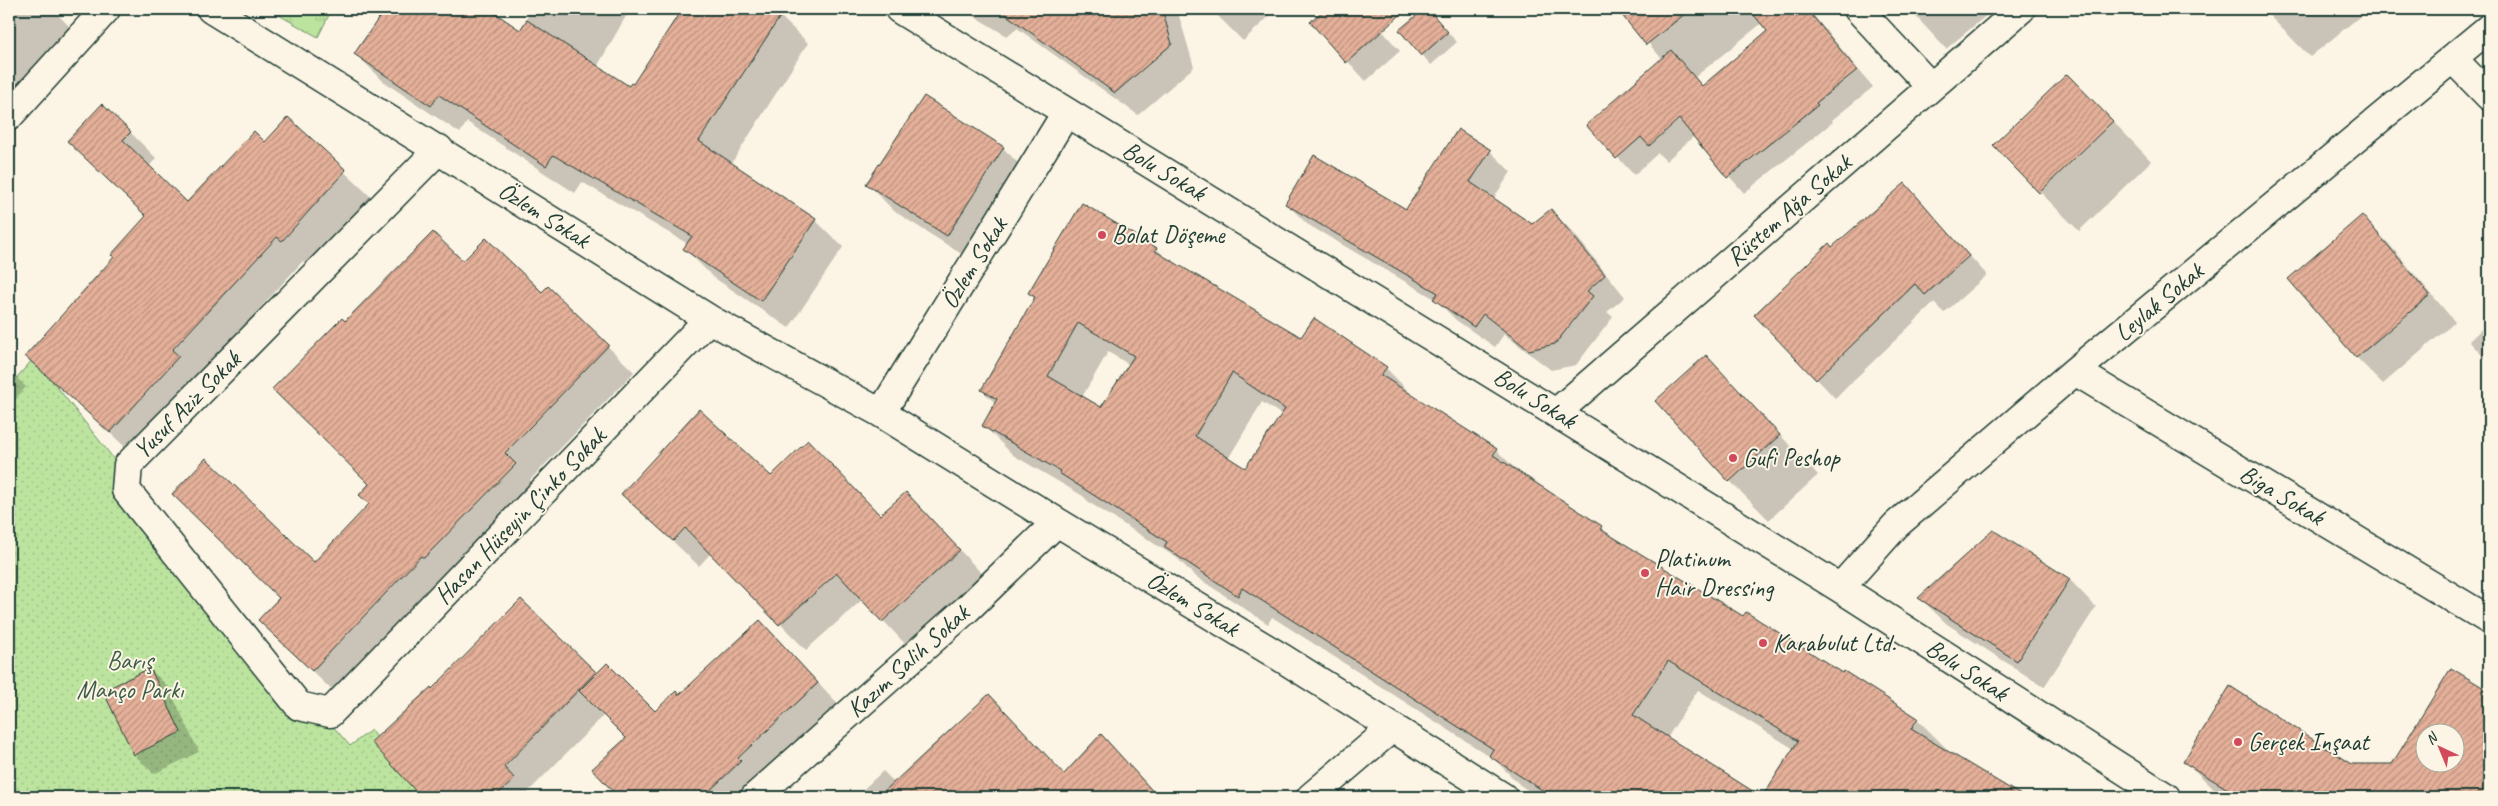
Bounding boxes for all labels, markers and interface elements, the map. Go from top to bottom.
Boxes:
street label: Bolu Sokak [1117,134,1213,209]
street label: Rüstem Ağa Sokak [1720,146,1860,273]
street label: Özlem Sokak [492,174,597,257]
street label: Özlem Sokak [933,210,1016,315]
place label: Bolat Döşeme [1112,219,1226,251]
marker: Bolat Döşeme [1096,229,1108,241]
street label: Leylak Sokak [2108,254,2212,349]
street label: Yusuf Aziz Sokak [126,343,249,466]
street label: Bolu Sokak [1488,360,1584,437]
street label: Hasan Hüseyin Çinko Sokak [427,420,614,611]
place label: Gufi Peshop [1743,442,1841,474]
marker: Gufi Peshop [1727,452,1739,464]
street label: Biga Sokak [2234,457,2332,534]
place label: Platinum Hair Dressing [1655,543,1775,604]
street label: Özlem Sokak [1141,564,1247,645]
marker: Platinum Hair Dressing [1639,567,1651,579]
street label: Kazım Salih Sokak [840,596,977,725]
place label: Karabulut Ltd. [1773,627,1896,659]
street label: Bolu Sokak [1920,632,2016,709]
marker: Karabulut Ltd. [1757,637,1769,649]
park label: Barış Manço Parkı [76,645,185,706]
north arrow [2416,724,2466,774]
place label: Gerçek Inşaat [2248,726,2371,758]
text: N [2422,728,2442,748]
marker: Gerçek Inşaat [2232,736,2244,748]

